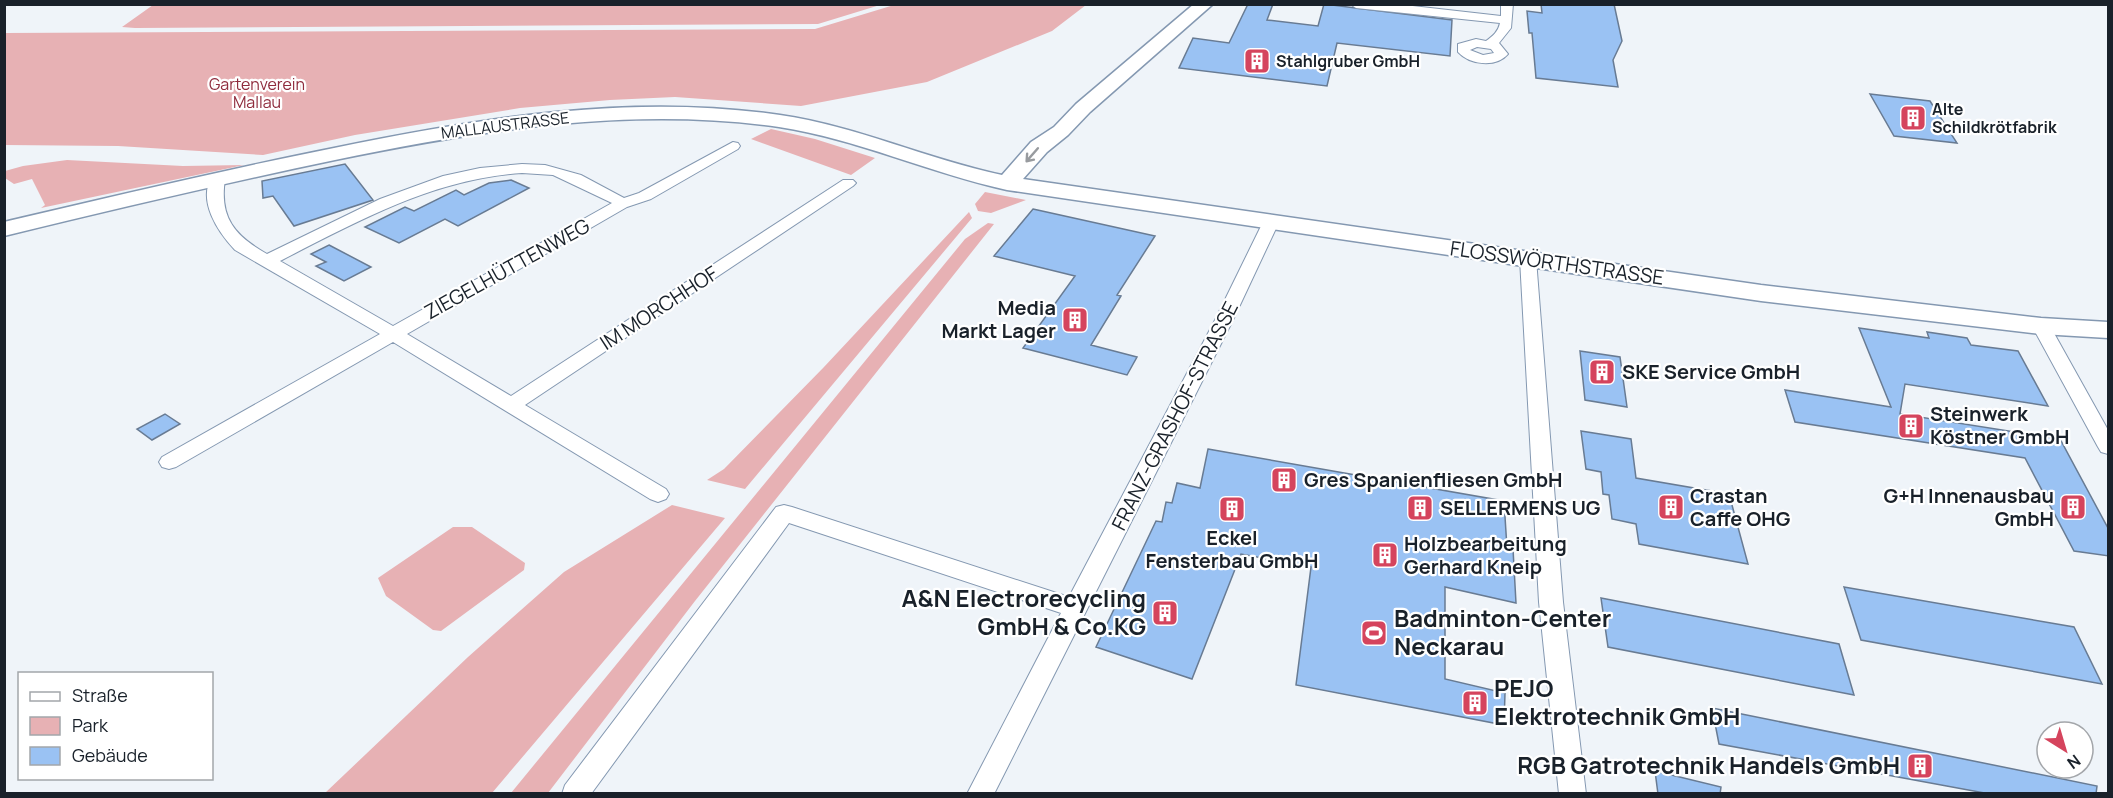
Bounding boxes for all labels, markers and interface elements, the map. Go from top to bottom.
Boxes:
building icon: Stahlgruber GmbH [1242,46,1272,76]
place label: Stahlgruber GmbH [1276,50,1420,72]
park label: Gartenverein Mallau [209,73,305,113]
place label: Alte Schildkrötfabrik [1932,98,2057,138]
building icon: Alte Schildkrötfabrik [1898,103,1928,133]
street label: MALLAUSTRASSE [440,106,570,144]
one-way arrow [1025,147,1039,162]
street label: ZIEGELHÜTTENWEG [419,212,594,325]
street label: FLOSSWÖRTHSTRASSE [1449,234,1666,291]
street label: IM MORCHHOF [595,259,723,356]
place label: Media Markt Lager [941,294,1056,344]
street label: FRANZ-GRASHOF-STRASSE [1105,297,1244,535]
building icon: Media Markt Lager [1060,305,1090,335]
building icon: SKE Service GmbH [1587,357,1617,387]
place label: SKE Service GmbH [1622,358,1800,385]
place label: Steinwerk Köstner GmbH [1930,400,2069,450]
building icon: Steinwerk Köstner GmbH [1896,411,1926,441]
building icon: Gres Spanienfliesen GmbH [1269,465,1299,495]
place label: Gres Spanienfliesen GmbH [1304,466,1563,493]
place label: Crastan Caffe OHG [1690,482,1791,532]
place label: G+H Innenausbau GmbH [1884,482,2054,532]
building icon: Crastan Caffe OHG [1656,492,1686,522]
building icon: G+H Innenausbau GmbH [2058,492,2088,522]
building icon: SELLERMENS UG [1405,493,1435,523]
building icon: Eckel Fensterbau GmbH [1217,494,1247,524]
place label: SELLERMENS UG [1440,494,1601,521]
place label: Eckel Fensterbau GmbH [1145,524,1319,574]
place label: Holzbearbeitung Gerhard Kneip [1404,530,1567,580]
building icon: Holzbearbeitung Gerhard Kneip [1370,540,1400,570]
place label: A&N Electrorecycling GmbH & Co.KG [901,581,1146,642]
building icon: A&N Electrorecycling GmbH & Co.KG [1150,598,1180,628]
place label: Badminton-Center Neckarau [1394,601,1611,662]
sports icon: Badminton-Center Neckarau [1359,618,1389,648]
place label: PEJO Elektrotechnik GmbH [1494,671,1740,732]
legend [18,672,213,780]
text: Straße [72,683,128,707]
building icon: PEJO Elektrotechnik GmbH [1460,688,1490,718]
text: Park [72,713,109,737]
north arrow [2035,720,2095,780]
text: Gebäude [72,743,148,767]
place label: RGB Gatrotechnik Handels GmbH [1517,748,1900,781]
text: N [2063,750,2085,774]
building icon: RGB Gatrotechnik Handels GmbH [1905,751,1935,781]

